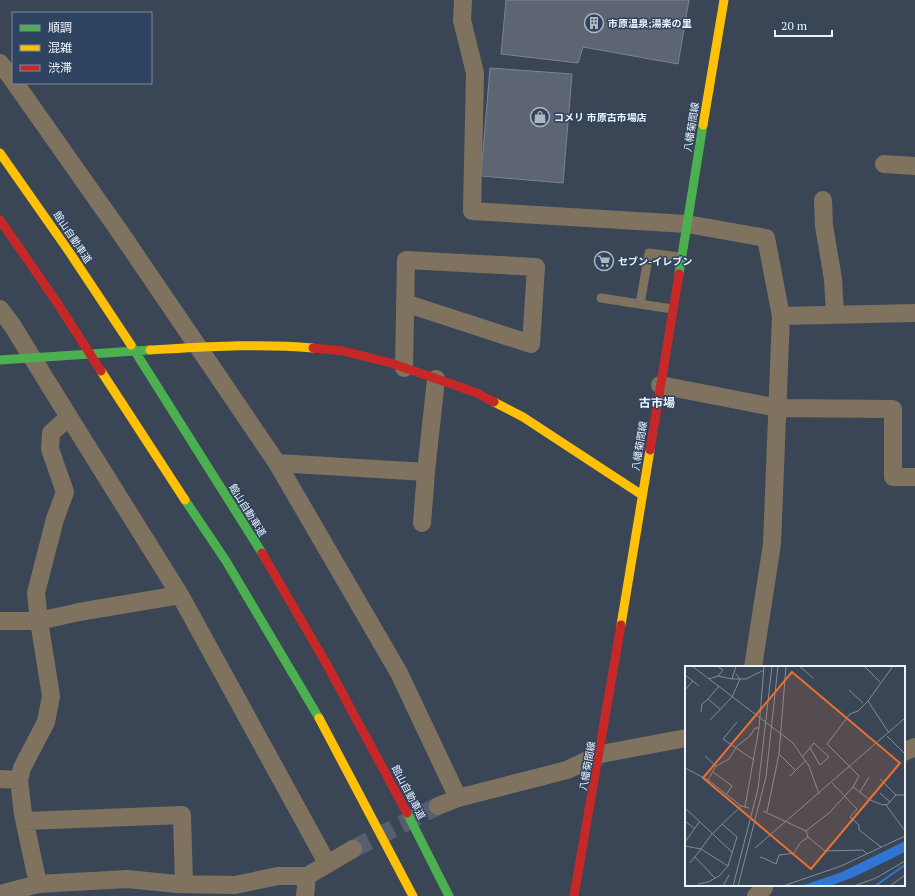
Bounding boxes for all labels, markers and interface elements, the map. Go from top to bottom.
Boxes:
legend [12,12,152,84]
building icon: 市原温泉;湯楽の里 [583,12,605,34]
scale bar [775,12,832,38]
place label: 市原温泉;湯楽の里 [608,17,691,30]
text: 20 m [781,18,808,33]
text: 順調 [48,20,72,35]
text: 混雑 [48,40,72,55]
text: 渋滞 [48,60,72,75]
street label: 八幡菊間線 [681,101,702,153]
shop icon: コメリ 市原古市場店 [529,106,551,128]
place label: コメリ 市原古市場店 [554,111,647,124]
street label: 館山自動車道 [50,209,95,266]
supermarket icon: セブン-イレブン [593,250,615,272]
place label: セブン-イレブン [618,255,692,268]
district label: 古市場 [639,395,675,410]
street label: 八幡菊間線 [629,420,650,472]
street label: 館山自動車道 [226,481,269,539]
inset map [685,666,905,886]
street label: 八幡菊間線 [577,740,598,792]
street label: 館山自動車道 [389,763,428,822]

